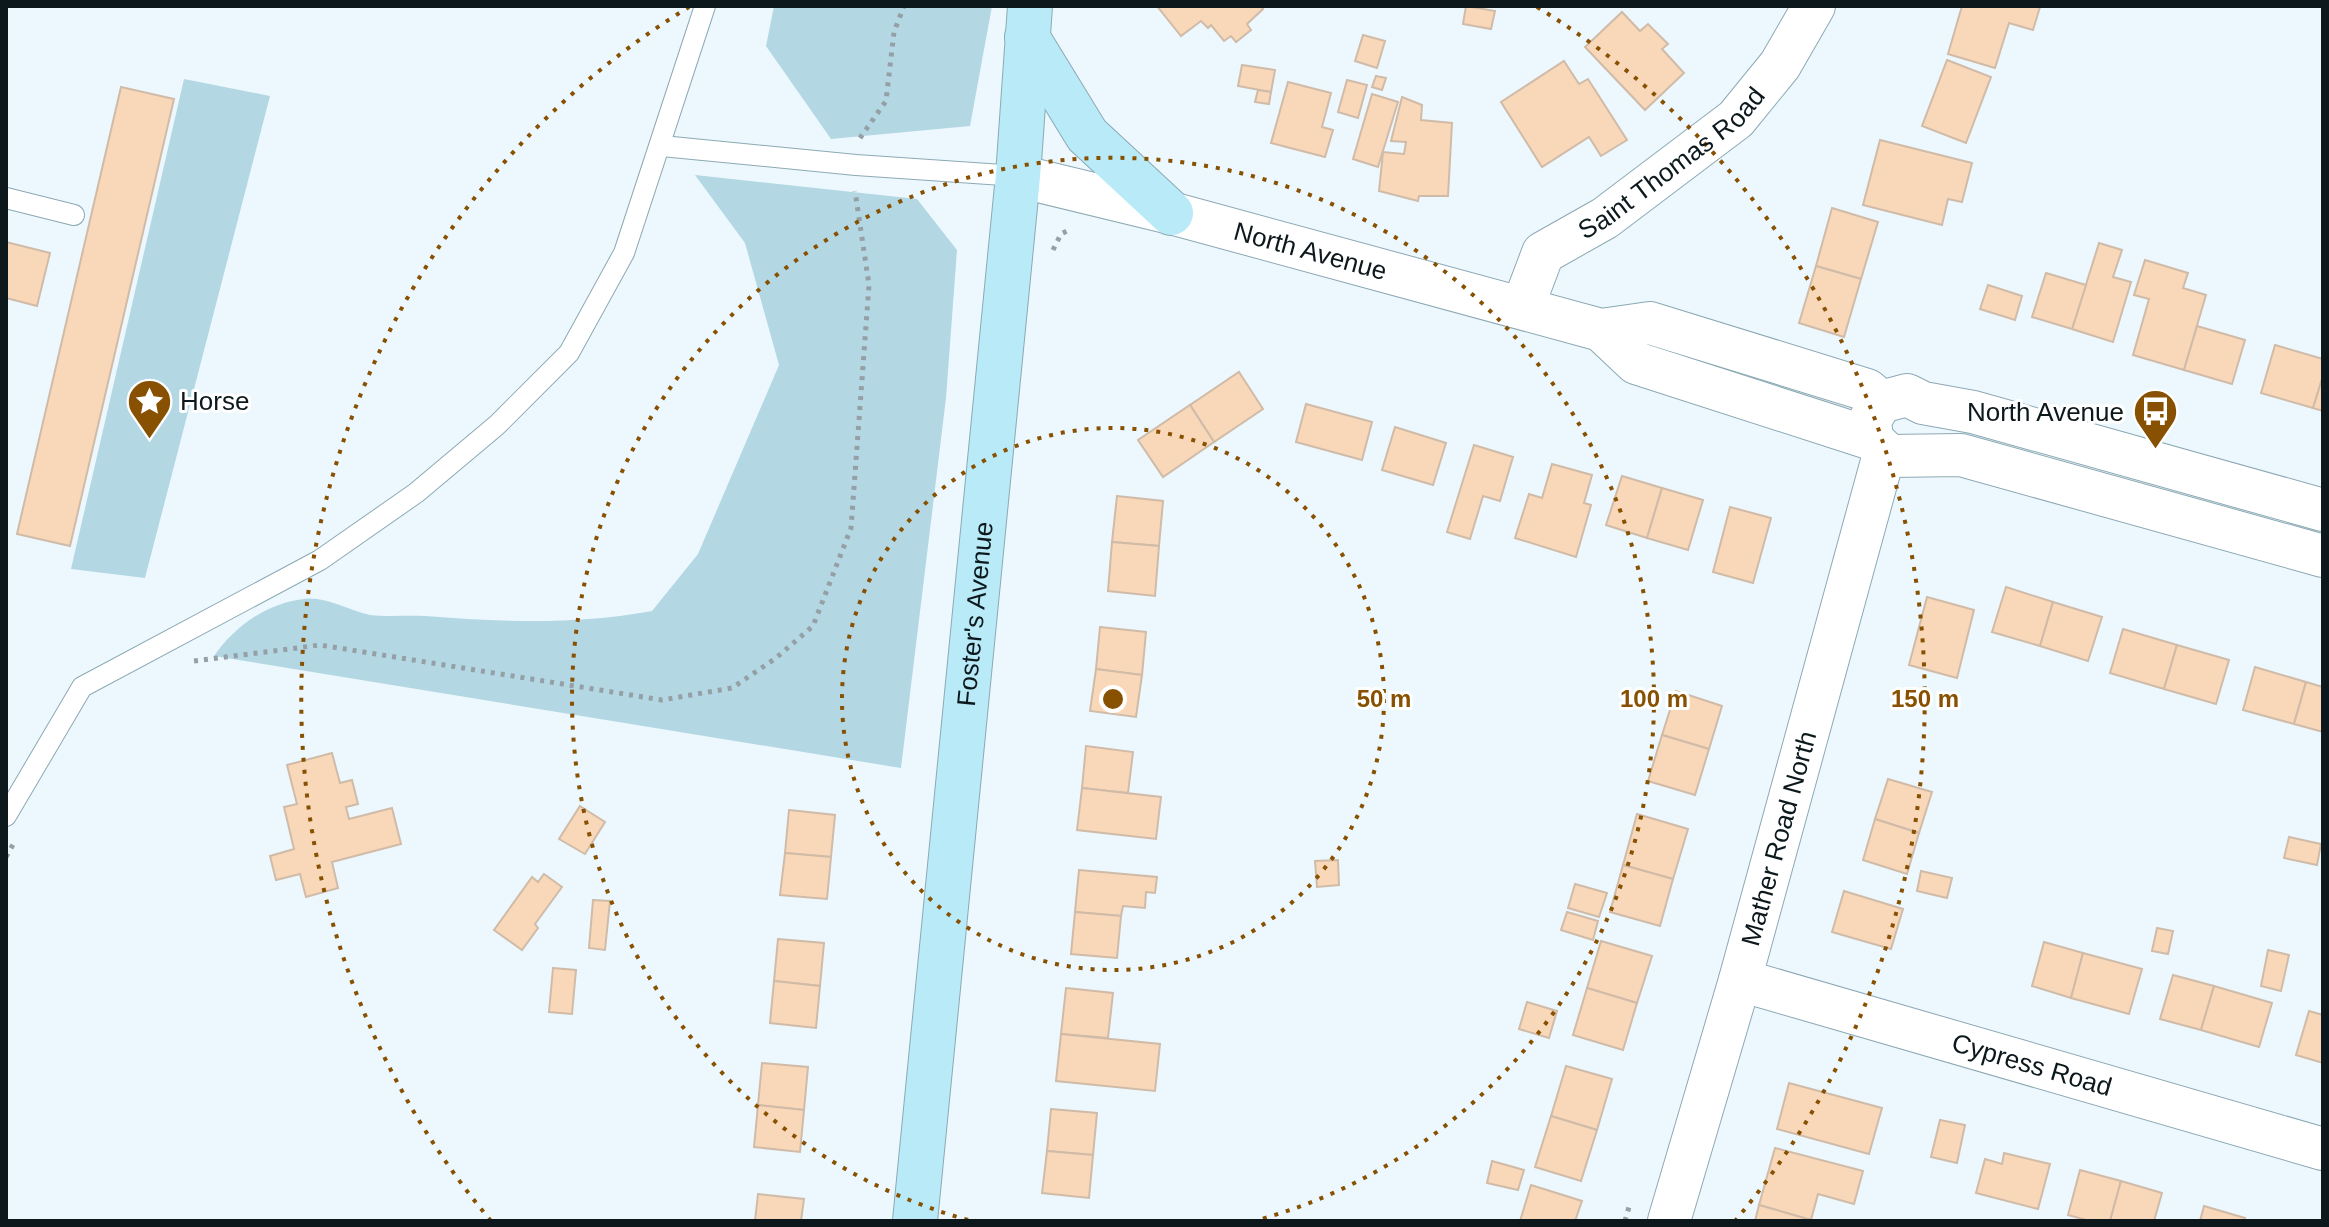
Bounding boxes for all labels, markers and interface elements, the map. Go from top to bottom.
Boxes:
street label: Saint Thomas Road [1573,81,1771,245]
street label: North Avenue [1231,216,1390,286]
place icon: Horse [125,377,173,440]
place label: Horse [180,386,249,416]
bus stop icon: North Avenue [2131,388,2179,451]
place label: North Avenue [1967,397,2124,427]
street label: Foster's Avenue [951,520,999,708]
centre of rings [1099,685,1127,713]
text: 50 m [1357,685,1411,712]
text: 100 m [1620,685,1688,712]
text: 150 m [1891,685,1959,712]
street label: Mather Road North [1735,728,1822,949]
street label: Cypress Road [1949,1027,2115,1102]

